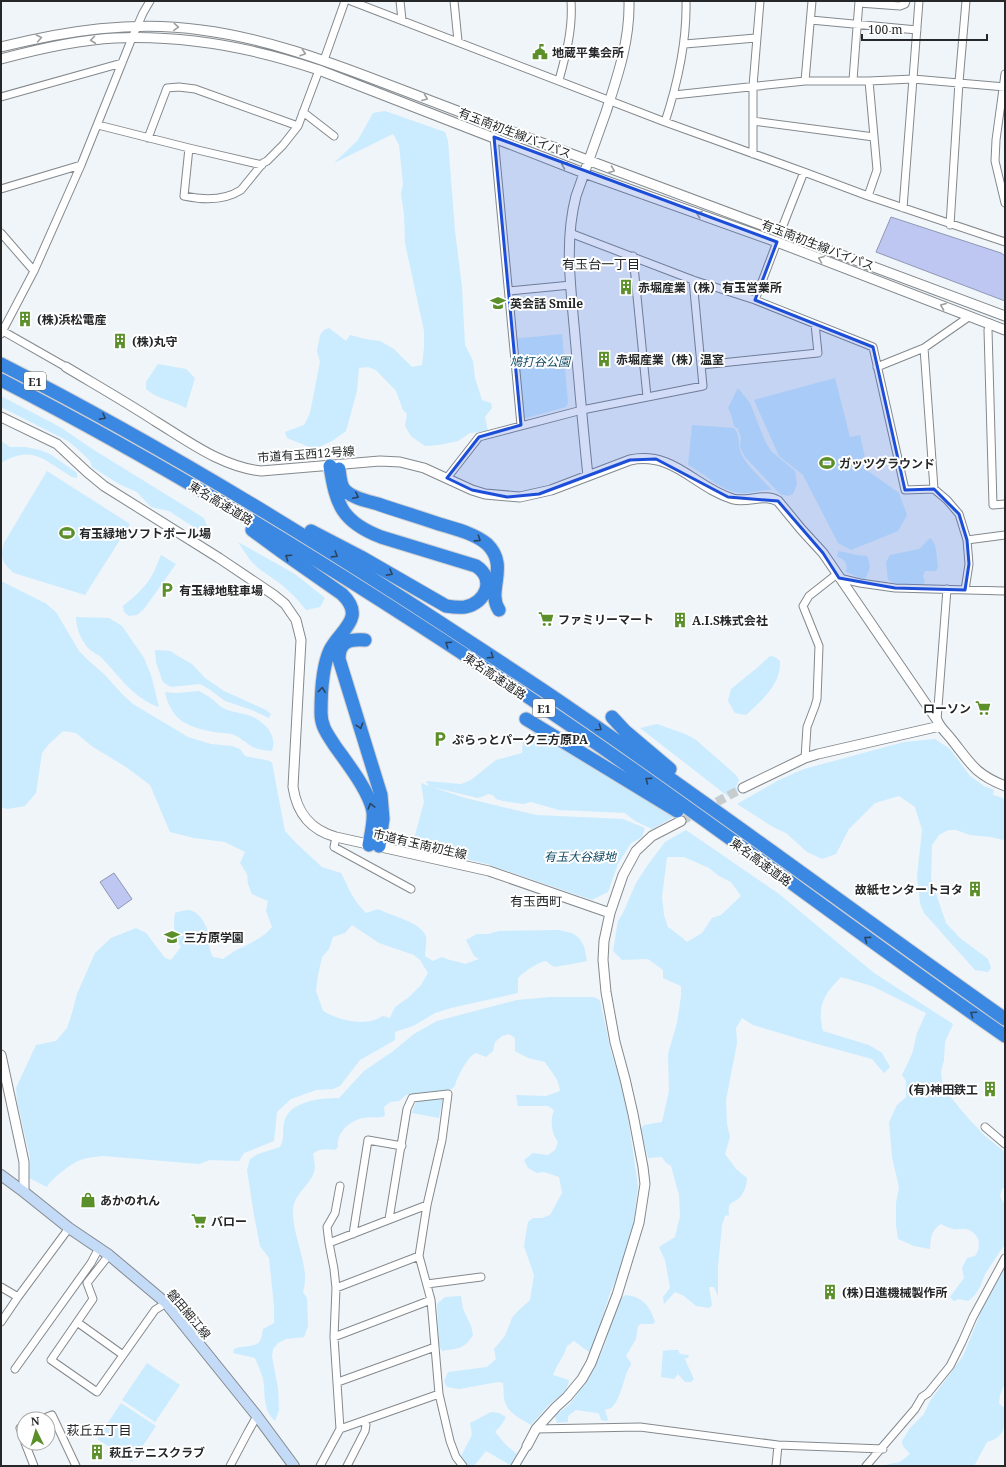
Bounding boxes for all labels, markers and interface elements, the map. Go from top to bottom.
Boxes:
scale bar [862,16,987,42]
text: 100 m [868,21,903,38]
one-way arrow [173,23,179,32]
one-way arrow [36,35,42,43]
one-way arrow [90,36,96,45]
public building icon: 地蔵平集会所 [531,43,549,61]
place label: 地蔵平集会所 [552,44,624,61]
one-way arrow [299,49,306,57]
one-way arrow [421,94,428,102]
street label: 有玉南初生線バイパス [456,104,574,162]
one-way arrow [560,161,567,169]
one-way arrow [608,165,615,173]
one-way arrow [696,210,703,219]
street label: 有玉南初生線バイパス [759,216,877,274]
district label: 有玉台一丁目 [562,255,640,273]
one-way arrow [818,255,825,263]
building icon: 赤堀産業（株）有玉営業所 [617,278,635,296]
place label: 赤堀産業（株）有玉営業所 [638,279,782,296]
school or university icon: 英会話 Smile [489,294,507,312]
place label: 英会話 Smile [510,295,583,312]
one-way arrow [939,302,946,310]
building icon: (株)浜松電産 [16,310,34,328]
place label: (株)浜松電産 [37,311,107,328]
building icon: (株)丸守 [111,332,129,350]
place label: (株)丸守 [132,333,178,350]
building icon: 赤堀産業（株）温室 [595,350,613,368]
place label: 赤堀産業（株）温室 [616,351,724,368]
park label: 鳩打谷公園 [510,353,572,370]
road number: E1 [24,372,46,390]
one-way arrow [99,413,106,420]
street label: 市道有玉西12号線 [257,442,355,466]
sports icon: ガッツグラウンド [818,454,836,472]
place label: ガッツグラウンド [839,455,935,472]
street label: 東名高速道路 [186,477,256,529]
one-way arrow [352,491,359,499]
sports icon: 有玉緑地ソフトボール場 [58,524,76,542]
place label: 有玉緑地ソフトボール場 [79,525,211,542]
one-way arrow [474,534,481,541]
one-way arrow [331,550,338,558]
one-way arrow [286,555,293,562]
one-way arrow [386,569,393,576]
parking icon: 有玉緑地駐車場 [158,581,176,599]
place label: 有玉緑地駐車場 [179,582,263,599]
supermarket icon: ファミリーマート [537,610,555,628]
place label: ファミリーマート [558,611,654,628]
building icon: A.I.S株式会社 [671,611,689,629]
place label: A.I.S株式会社 [692,612,768,629]
one-way arrow [445,642,452,649]
street label: 東名高速道路 [460,649,530,703]
one-way arrow [487,651,494,658]
one-way arrow [318,687,327,693]
road number: E1 [533,699,555,717]
supermarket icon: ローソン [974,699,992,717]
place label: ローソン [923,700,971,717]
one-way arrow [355,723,363,730]
one-way arrow [595,723,602,730]
parking icon: ぷらっとパーク三方原PA [431,730,449,748]
place label: ぷらっとパーク三方原PA [452,731,589,748]
one-way arrow [645,778,652,785]
one-way arrow [367,803,376,810]
street label: 市道有玉南初生線 [371,825,469,863]
street label: 東名高速道路 [727,834,795,890]
park label: 有玉大谷緑地 [544,848,618,865]
building icon: 故紙センタートヨタ [966,880,984,898]
place label: 故紙センタートヨタ [855,881,963,898]
district label: 有玉西町 [510,892,562,910]
school or university icon: 三方原学園 [163,928,181,946]
place label: 三方原学園 [184,929,244,946]
one-way arrow [864,937,871,944]
one-way arrow [970,1011,977,1019]
building icon: (有)神田鉄工 [981,1080,999,1098]
place label: (有)神田鉄工 [908,1081,978,1098]
shop icon: あかのれん [79,1191,97,1209]
place label: あかのれん [100,1192,160,1209]
supermarket icon: バロー [190,1212,208,1230]
place label: バロー [211,1213,247,1230]
building icon: (株)日進機械製作所 [821,1283,839,1301]
place label: (株)日進機械製作所 [842,1284,948,1301]
street label: 磐田細江線 [163,1286,215,1342]
north arrow [16,1411,56,1451]
text: N [30,1413,40,1428]
district label: 萩丘五丁目 [66,1421,132,1439]
building icon: 萩丘テニスクラブ [88,1443,106,1461]
place label: 萩丘テニスクラブ [109,1444,205,1461]

